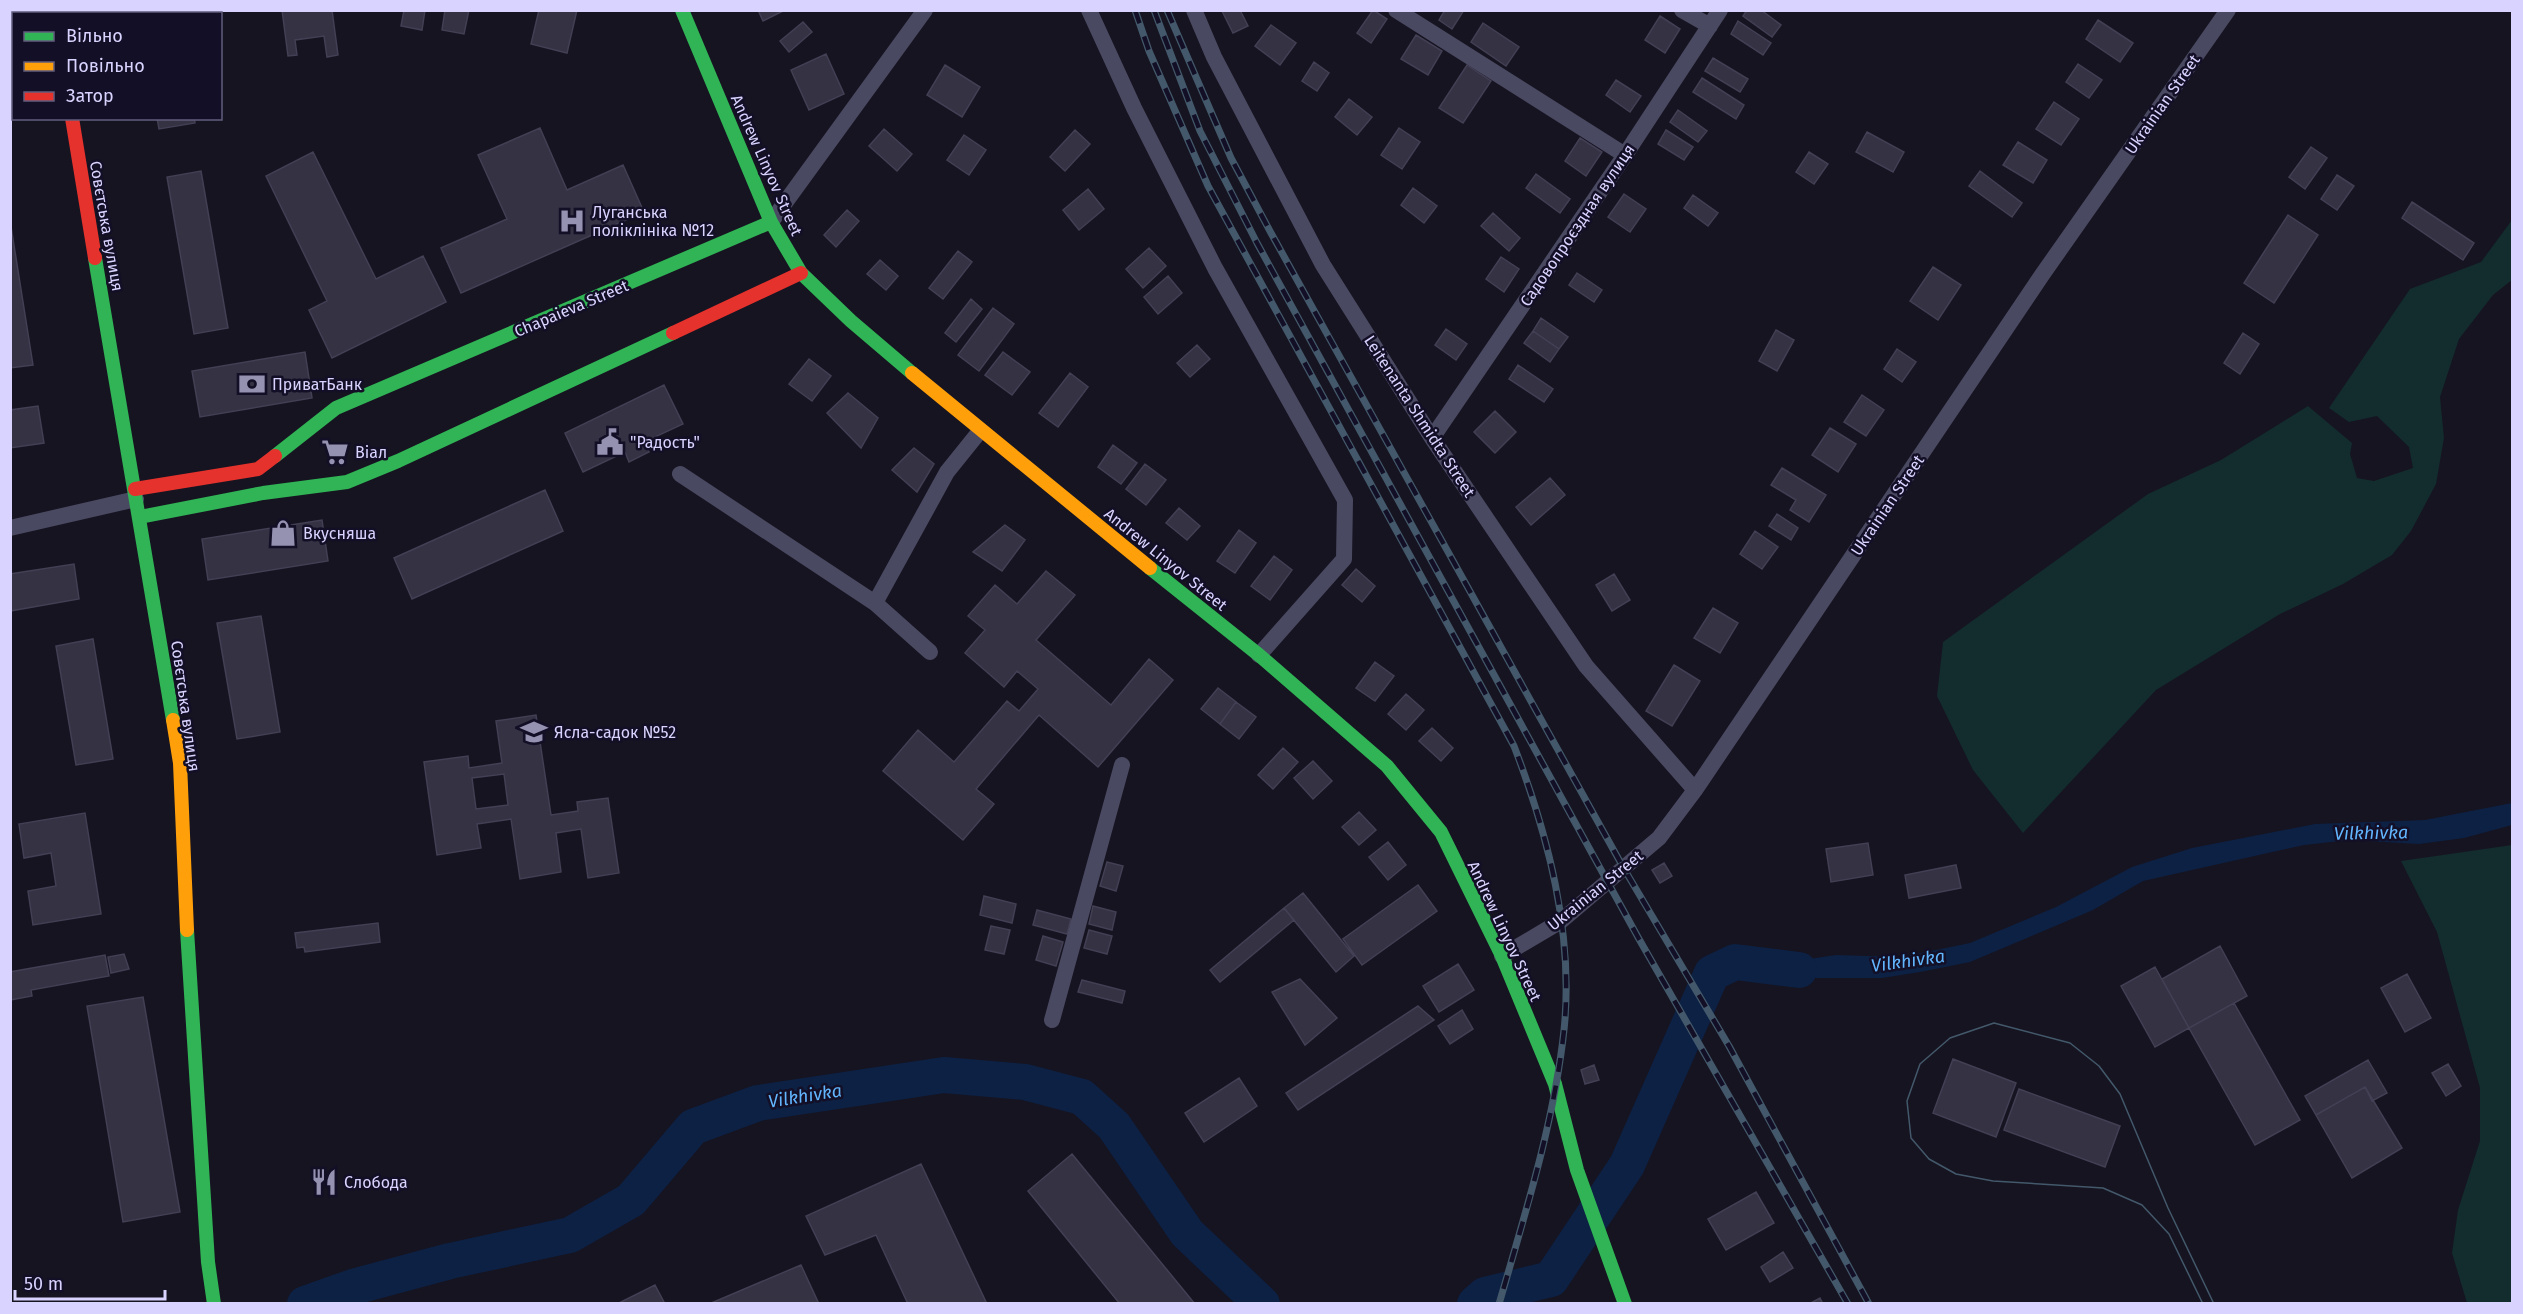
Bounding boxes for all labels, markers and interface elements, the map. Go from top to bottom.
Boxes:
legend [12,12,222,120]
text: Вільно [66,25,123,47]
street label: Ukrainian Street [2121,51,2204,158]
text: Повільно [66,55,145,77]
text: Затор [66,85,114,107]
street label: Andrew Linyov Street [727,92,806,239]
street label: Садовопроєздная вулиця [1516,141,1639,310]
street label: Совєтська вулиця [86,160,127,293]
place label: Луганська поліклініка №12 [592,203,714,240]
hospital icon: Луганська поліклініка №12 [557,206,587,236]
street label: Chapaieva Street [511,276,631,341]
street label: Leitenanta Shmidta Street [1360,332,1479,501]
bank icon: ПриватБанк [237,369,267,399]
place label: ПриватБанк [272,375,363,394]
public building icon: "Радость" [595,427,625,457]
place label: "Радость" [630,433,700,452]
supermarket icon: Віал [320,437,350,467]
place label: Віал [355,443,387,462]
street label: Ukrainian Street [1847,451,1928,559]
street label: Andrew Linyov Street [1100,504,1231,615]
shop icon: Вкусняша [268,518,298,548]
place label: Вкусняша [303,524,376,543]
street label: Совєтська вулиця [167,639,204,773]
school or university icon: Ясла-садок №52 [519,717,549,747]
place label: Ясла-садок №52 [554,723,676,742]
water label: Vilkhivka [2334,821,2408,845]
street label: Ukrainian Street [1544,846,1647,935]
street label: Andrew Linyov Street [1464,858,1545,1005]
water label: Vilkhivka [1870,945,1946,977]
water label: Vilkhivka [767,1079,843,1113]
restaurant icon: Слобода [309,1167,339,1197]
place label: Слобода [344,1173,408,1192]
scale bar [15,1263,165,1301]
text: 50 m [24,1273,63,1295]

